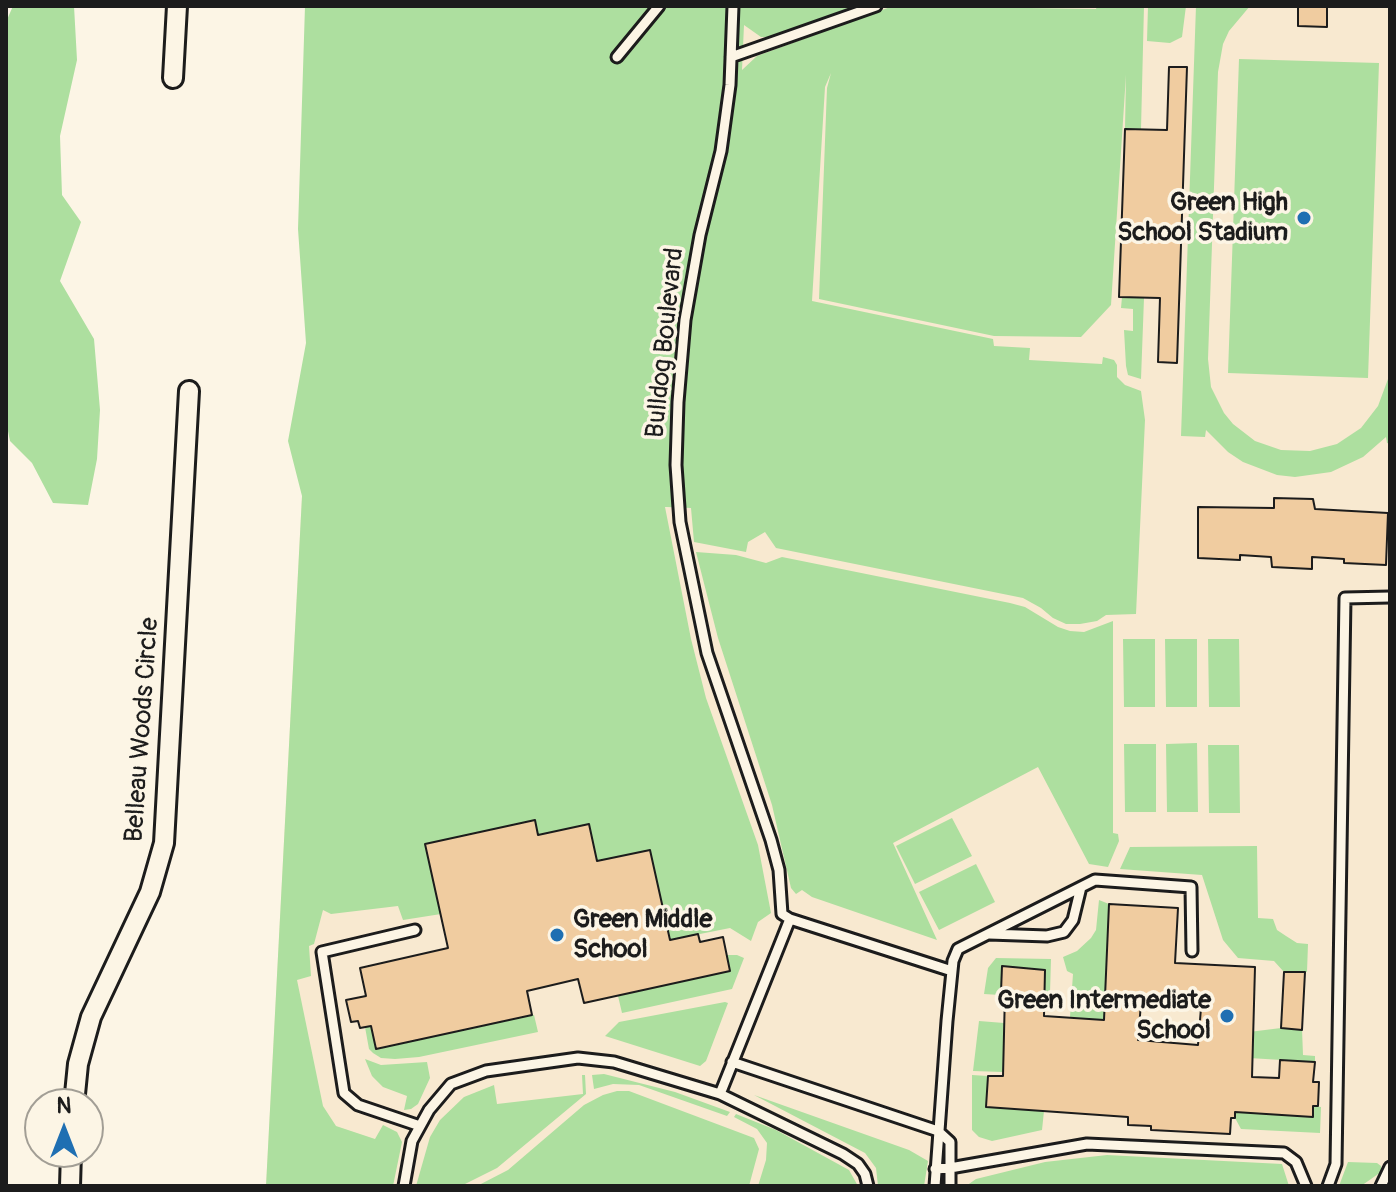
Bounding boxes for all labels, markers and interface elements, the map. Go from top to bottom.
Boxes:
place label: Green High School Stadium [1117,187,1288,248]
marker: Green High School Stadium [1295,209,1313,227]
street label: Bulldog Boulevard [640,246,692,440]
street label: Belleau Woods Circle [120,617,166,843]
place label: Green Middle School [573,904,712,966]
marker: Green Middle School [548,926,566,944]
place label: Green Intermediate School [997,985,1211,1046]
marker: Green Intermediate School [1218,1007,1236,1025]
north arrow [24,1088,104,1168]
text: N [57,1092,71,1120]

